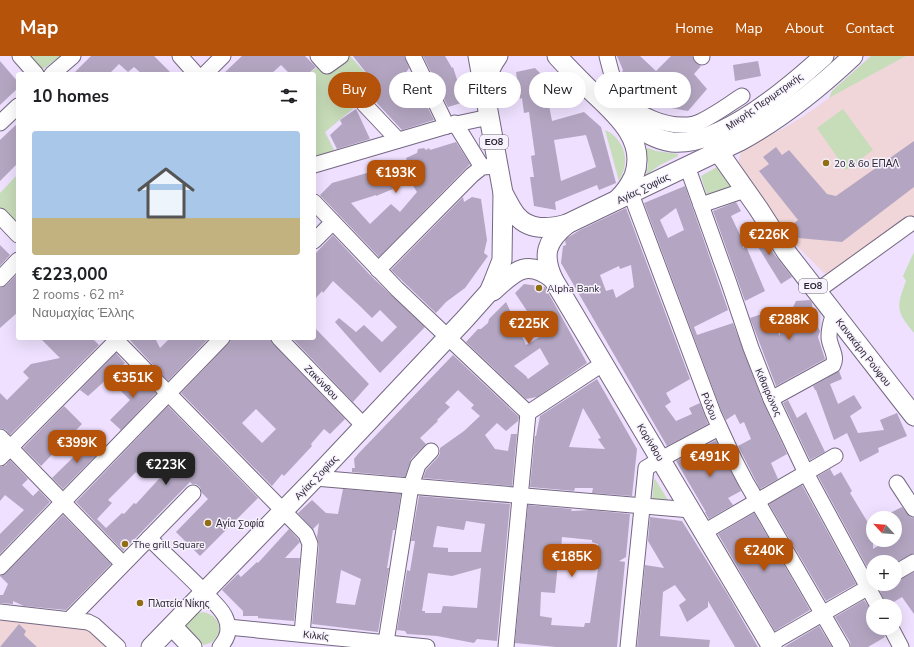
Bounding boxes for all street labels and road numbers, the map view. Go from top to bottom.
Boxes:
street label: Μικρής Περιμετρικής [723,70,806,134]
road number: ΕΟ8 [480,135,508,149]
street label: Αγίας Σοφίας [614,170,673,208]
road number: ΕΟ8 [799,279,827,293]
street label: Κανακάρη Ρούφου [832,316,894,390]
street label: Ζακύνθου [301,362,342,403]
street label: Κιθαιρώνος [751,366,785,419]
street label: Ρόδου [697,390,721,422]
street label: Κορίνθου [633,421,667,464]
street label: Αγίας Σοφίας [292,452,342,503]
street label: Κιλκίς [302,628,330,644]

